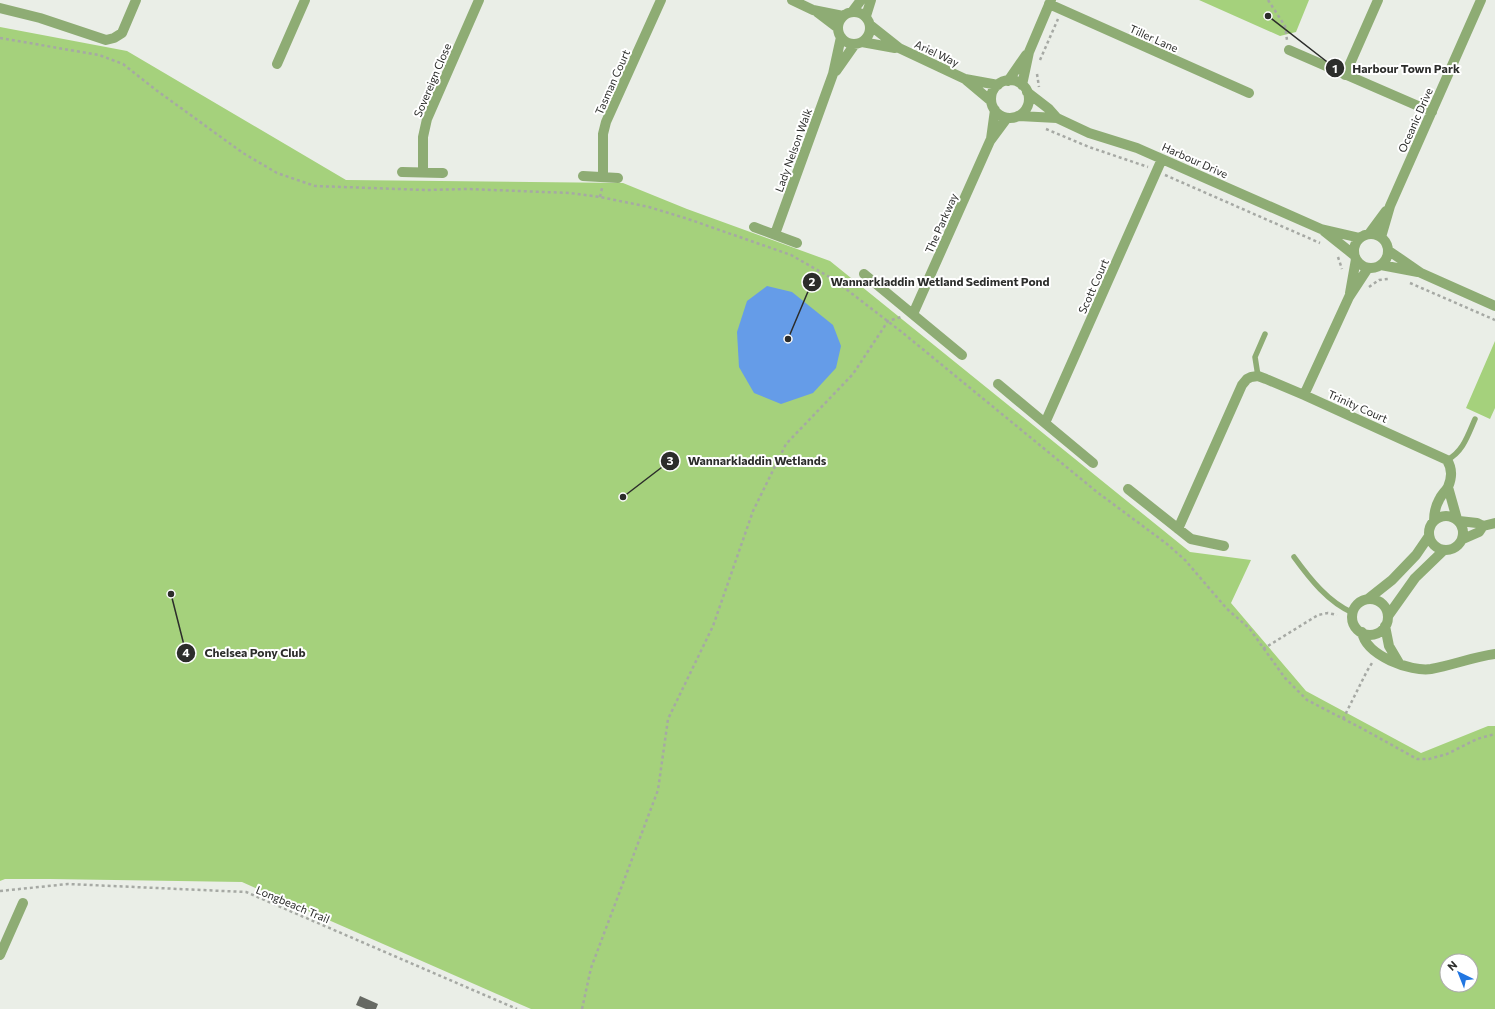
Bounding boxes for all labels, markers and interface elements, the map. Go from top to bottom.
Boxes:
street label: Tiller Lane [1128,21,1181,55]
street label: Ariel Way [913,37,962,69]
street label: Sovereign Close [411,41,453,119]
street label: Tasman Court [592,47,632,117]
callout: Harbour Town Park [1325,56,1468,80]
text: 1 [1332,61,1338,75]
text: Harbour Town Park [1352,61,1460,75]
street label: Oceanic Drive [1395,86,1435,154]
street label: Lady Nelson Walk [772,106,814,194]
street label: Harbour Drive [1160,140,1230,180]
street label: The Parkway [922,191,960,255]
street label: Scott Court [1075,256,1111,315]
callout: Wannarkladdin Wetland Sediment Pond [802,270,1057,294]
text: 2 [809,274,816,288]
text: Wannarkladdin Wetland Sediment Pond [830,274,1050,288]
street label: Trinity Court [1326,387,1390,425]
callout: Wannarkladdin Wetlands [660,449,834,473]
text: 3 [667,453,674,467]
text: Wannarkladdin Wetlands [688,453,827,467]
callout: Chelsea Pony Club [176,641,313,665]
text: 4 [182,645,190,659]
text: Chelsea Pony Club [204,645,306,659]
street label: Longbeach Trail [254,883,332,925]
north arrow [1439,953,1479,993]
text: N [1444,958,1459,973]

